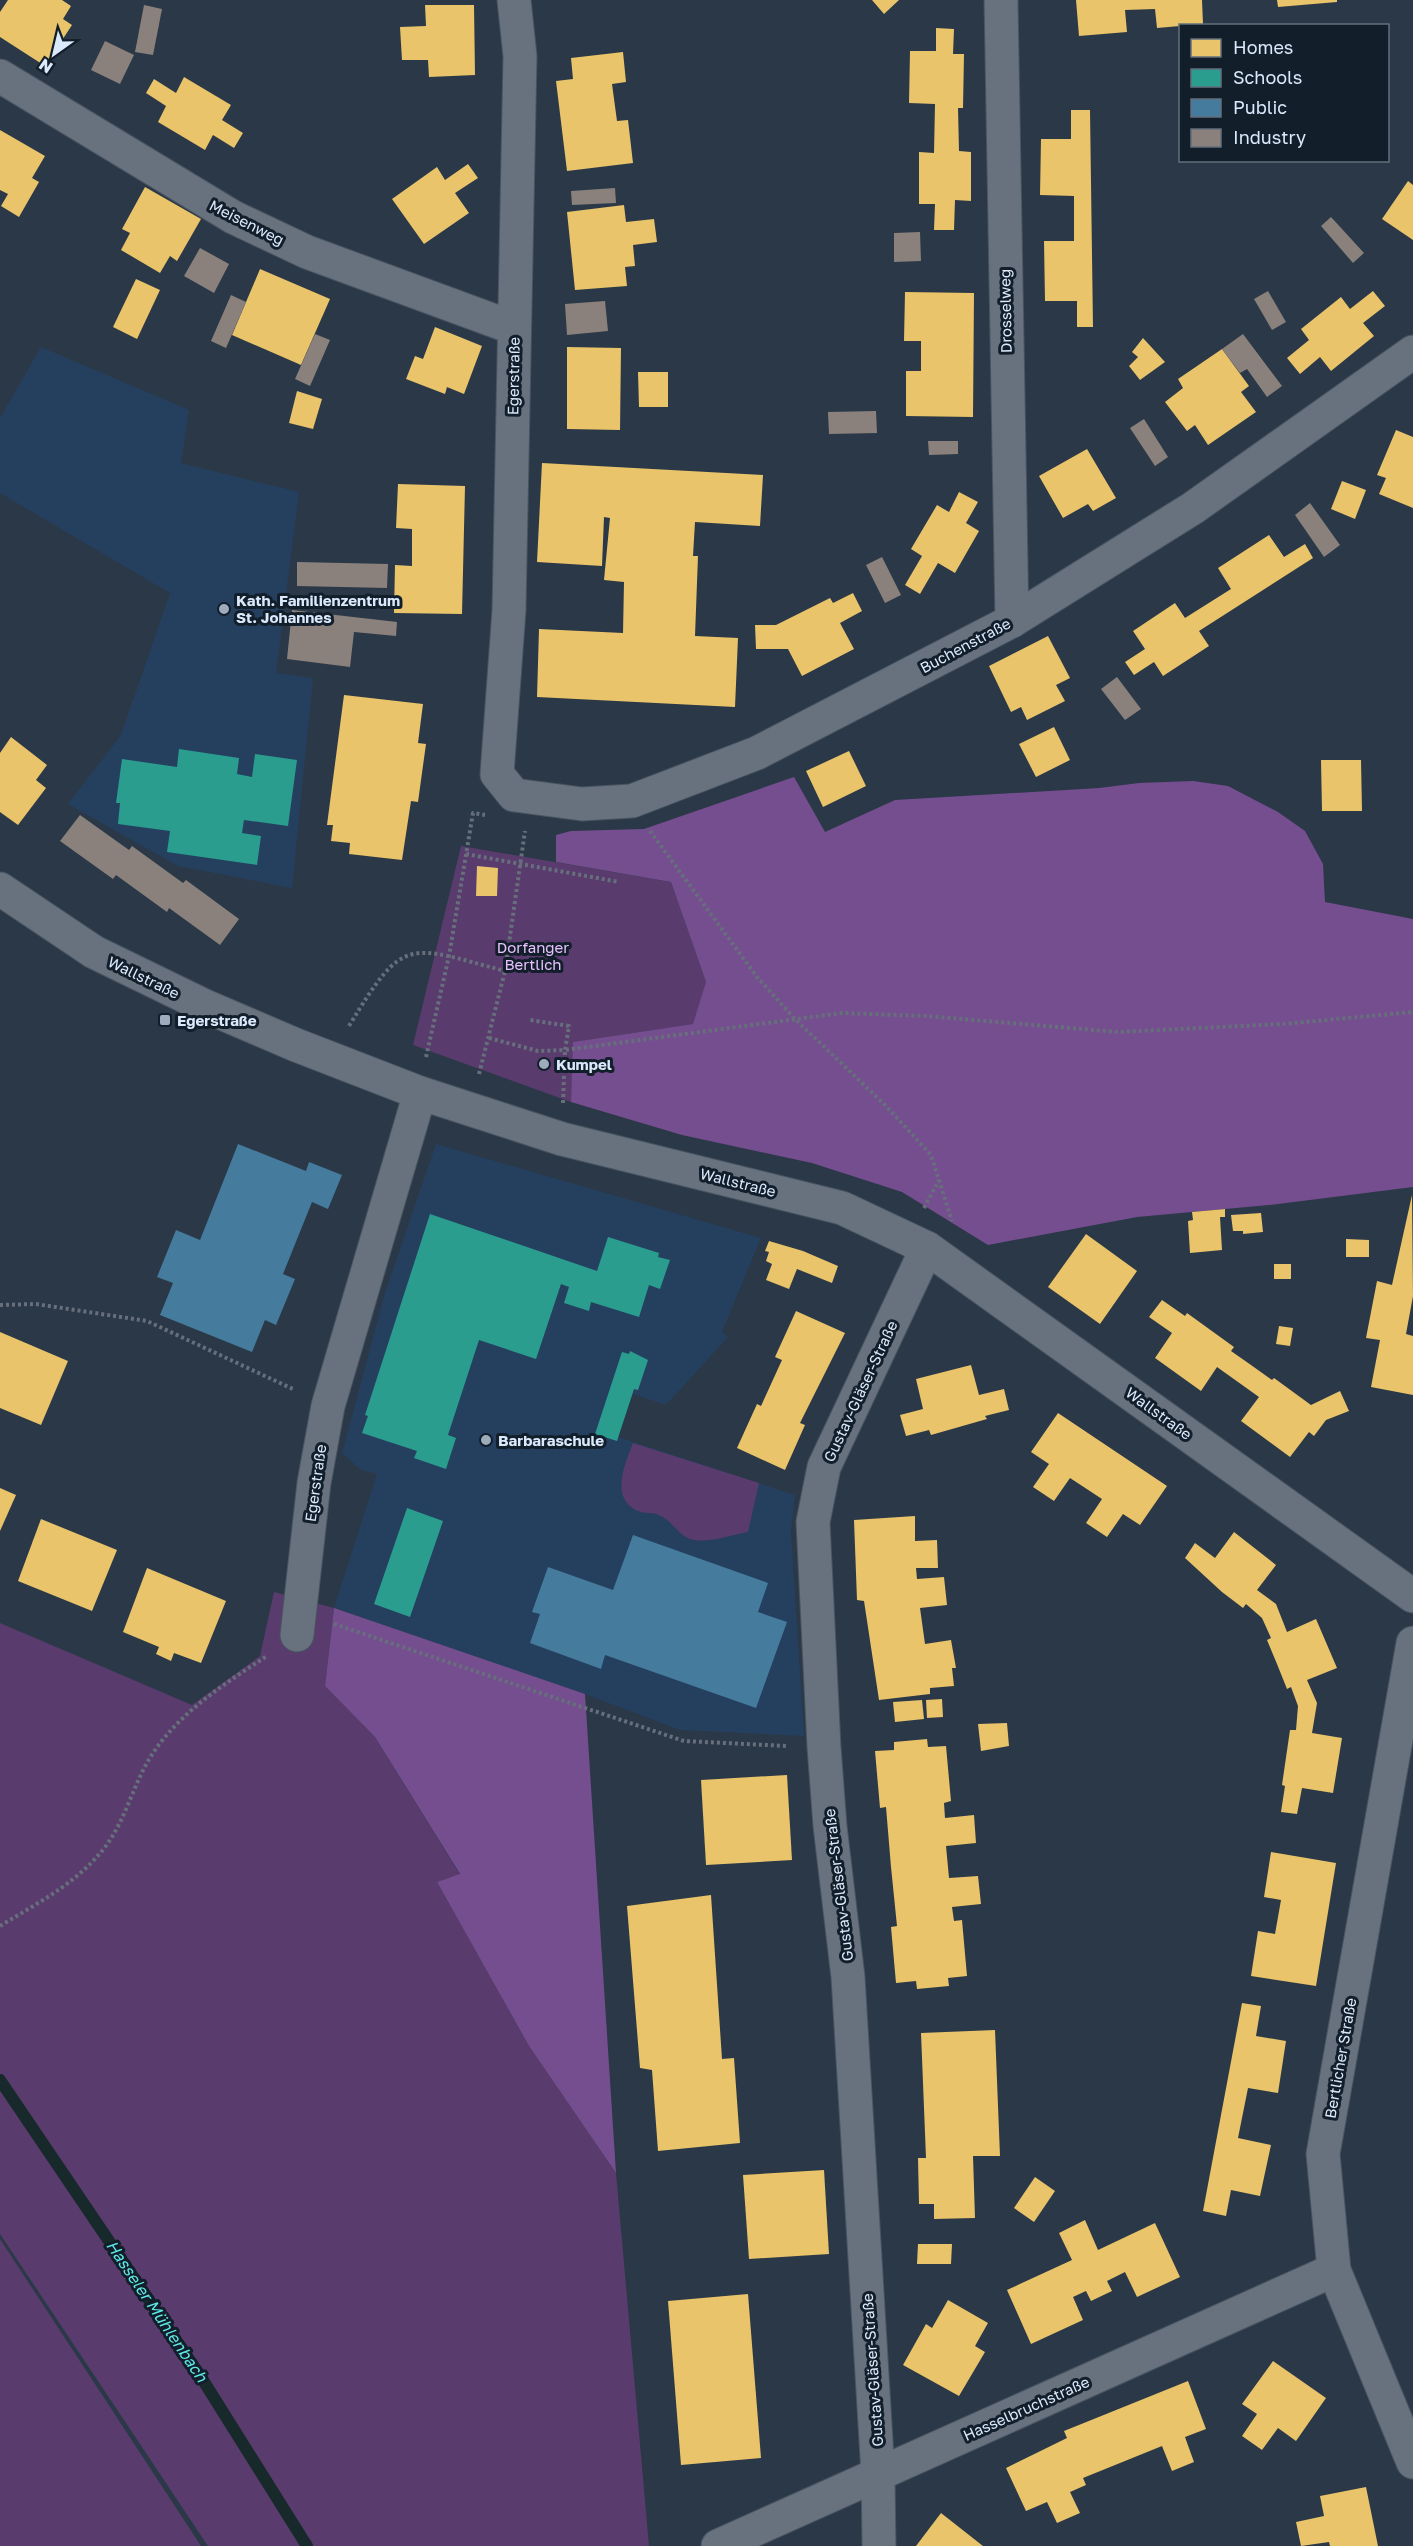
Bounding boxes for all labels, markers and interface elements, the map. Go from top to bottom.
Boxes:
north arrow [24,24,84,84]
legend [1179,24,1389,162]
text: Homes [1233,36,1293,58]
text: N [35,55,56,78]
text: Schools [1233,66,1302,88]
text: Public [1233,96,1287,118]
text: Industry [1233,126,1306,148]
street label: Meisenweg [207,196,287,248]
street label: Drosselweg [995,269,1015,353]
street label: Egerstraße [503,336,523,415]
place label: Kath. Familienzentrum St. Johannes [236,591,400,626]
marker: Kath. Familienzentrum St. Johannes [217,602,231,616]
street label: Buchenstraße [917,613,1014,676]
park label: Dorfanger Bertlich [497,938,569,973]
street label: Wallstraße [105,952,183,1002]
place label: Egerstraße [177,1011,257,1029]
marker: Egerstraße [158,1013,172,1027]
place label: Kumpel [556,1055,612,1073]
marker: Kumpel [537,1057,551,1071]
street label: Wallstraße [698,1164,778,1200]
street label: Gustav-Gläser-Straße [819,1317,901,1464]
street label: Wallstraße [1122,1383,1196,1443]
place label: Barbaraschule [498,1431,604,1449]
marker: Barbaraschule [479,1433,493,1447]
street label: Egerstraße [301,1443,329,1523]
street label: Gustav-Gläser-Straße [820,1807,856,1962]
street label: Bertlicher Straße [1321,1996,1360,2120]
water label: Hasseler Mühlenbach [102,2236,213,2387]
street label: Gustav-Gläser-Straße [858,2292,886,2447]
street label: Hasselbruchstraße [960,2372,1092,2444]

